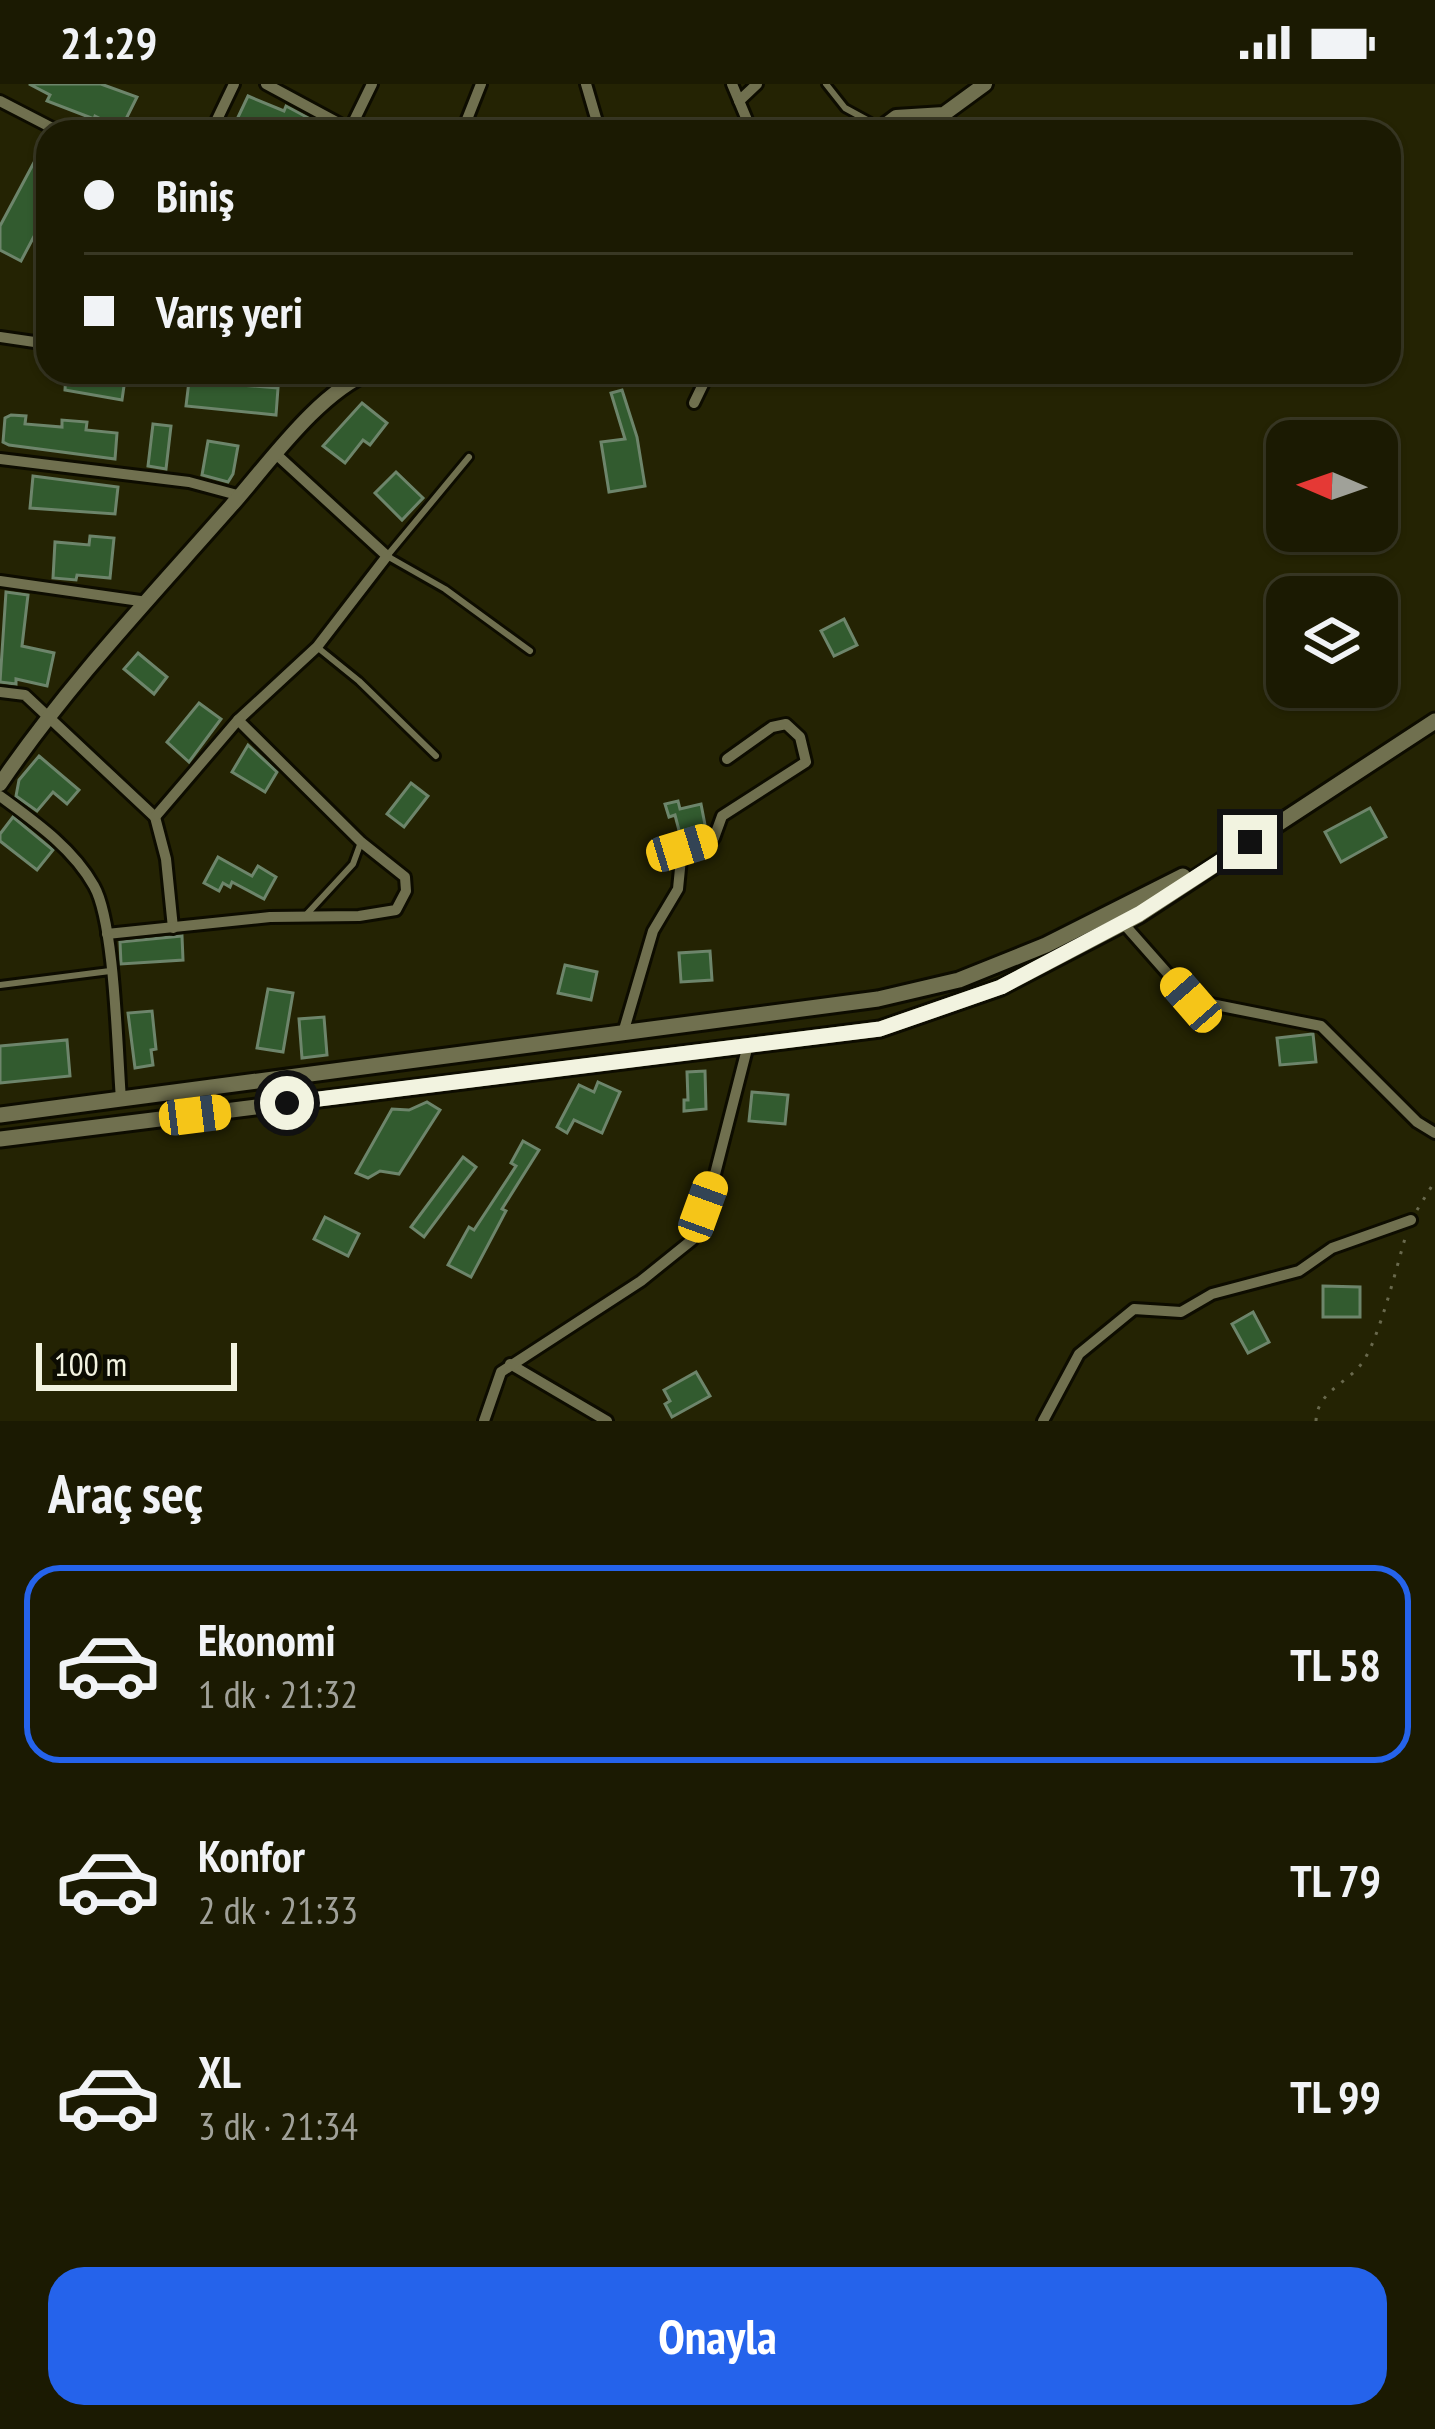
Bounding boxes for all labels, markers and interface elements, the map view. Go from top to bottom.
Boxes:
text: 21:29 [60,13,157,71]
text: Biniş [156,166,234,224]
text: Varış yeri [156,282,303,340]
north arrow [1266,420,1398,552]
map controls [1266,420,1398,708]
button: layers [1266,576,1398,708]
route end [1223,815,1277,869]
car [642,820,722,876]
car [1154,961,1228,1039]
route start [260,1076,314,1130]
car [157,1093,233,1137]
car [674,1167,732,1247]
scale bar [36,1337,237,1390]
text: 100 m [54,1342,127,1385]
text: Araç seç [48,1458,203,1528]
icon: car [54,1610,162,1718]
text: Ekonomi [198,1610,336,1668]
text: TL 58 [1290,1635,1381,1693]
text: 1 dk · 21:32 [198,1668,358,1719]
icon: car [54,1826,162,1934]
text: Konfor [198,1826,305,1884]
text: TL 79 [1290,1851,1381,1909]
text: 2 dk · 21:33 [198,1884,358,1935]
icon: car [54,2042,162,2150]
text: XL [198,2042,241,2100]
text: TL 99 [1290,2067,1381,2125]
text: 3 dk · 21:34 [198,2100,358,2151]
button: Onayla [48,2267,1387,2405]

